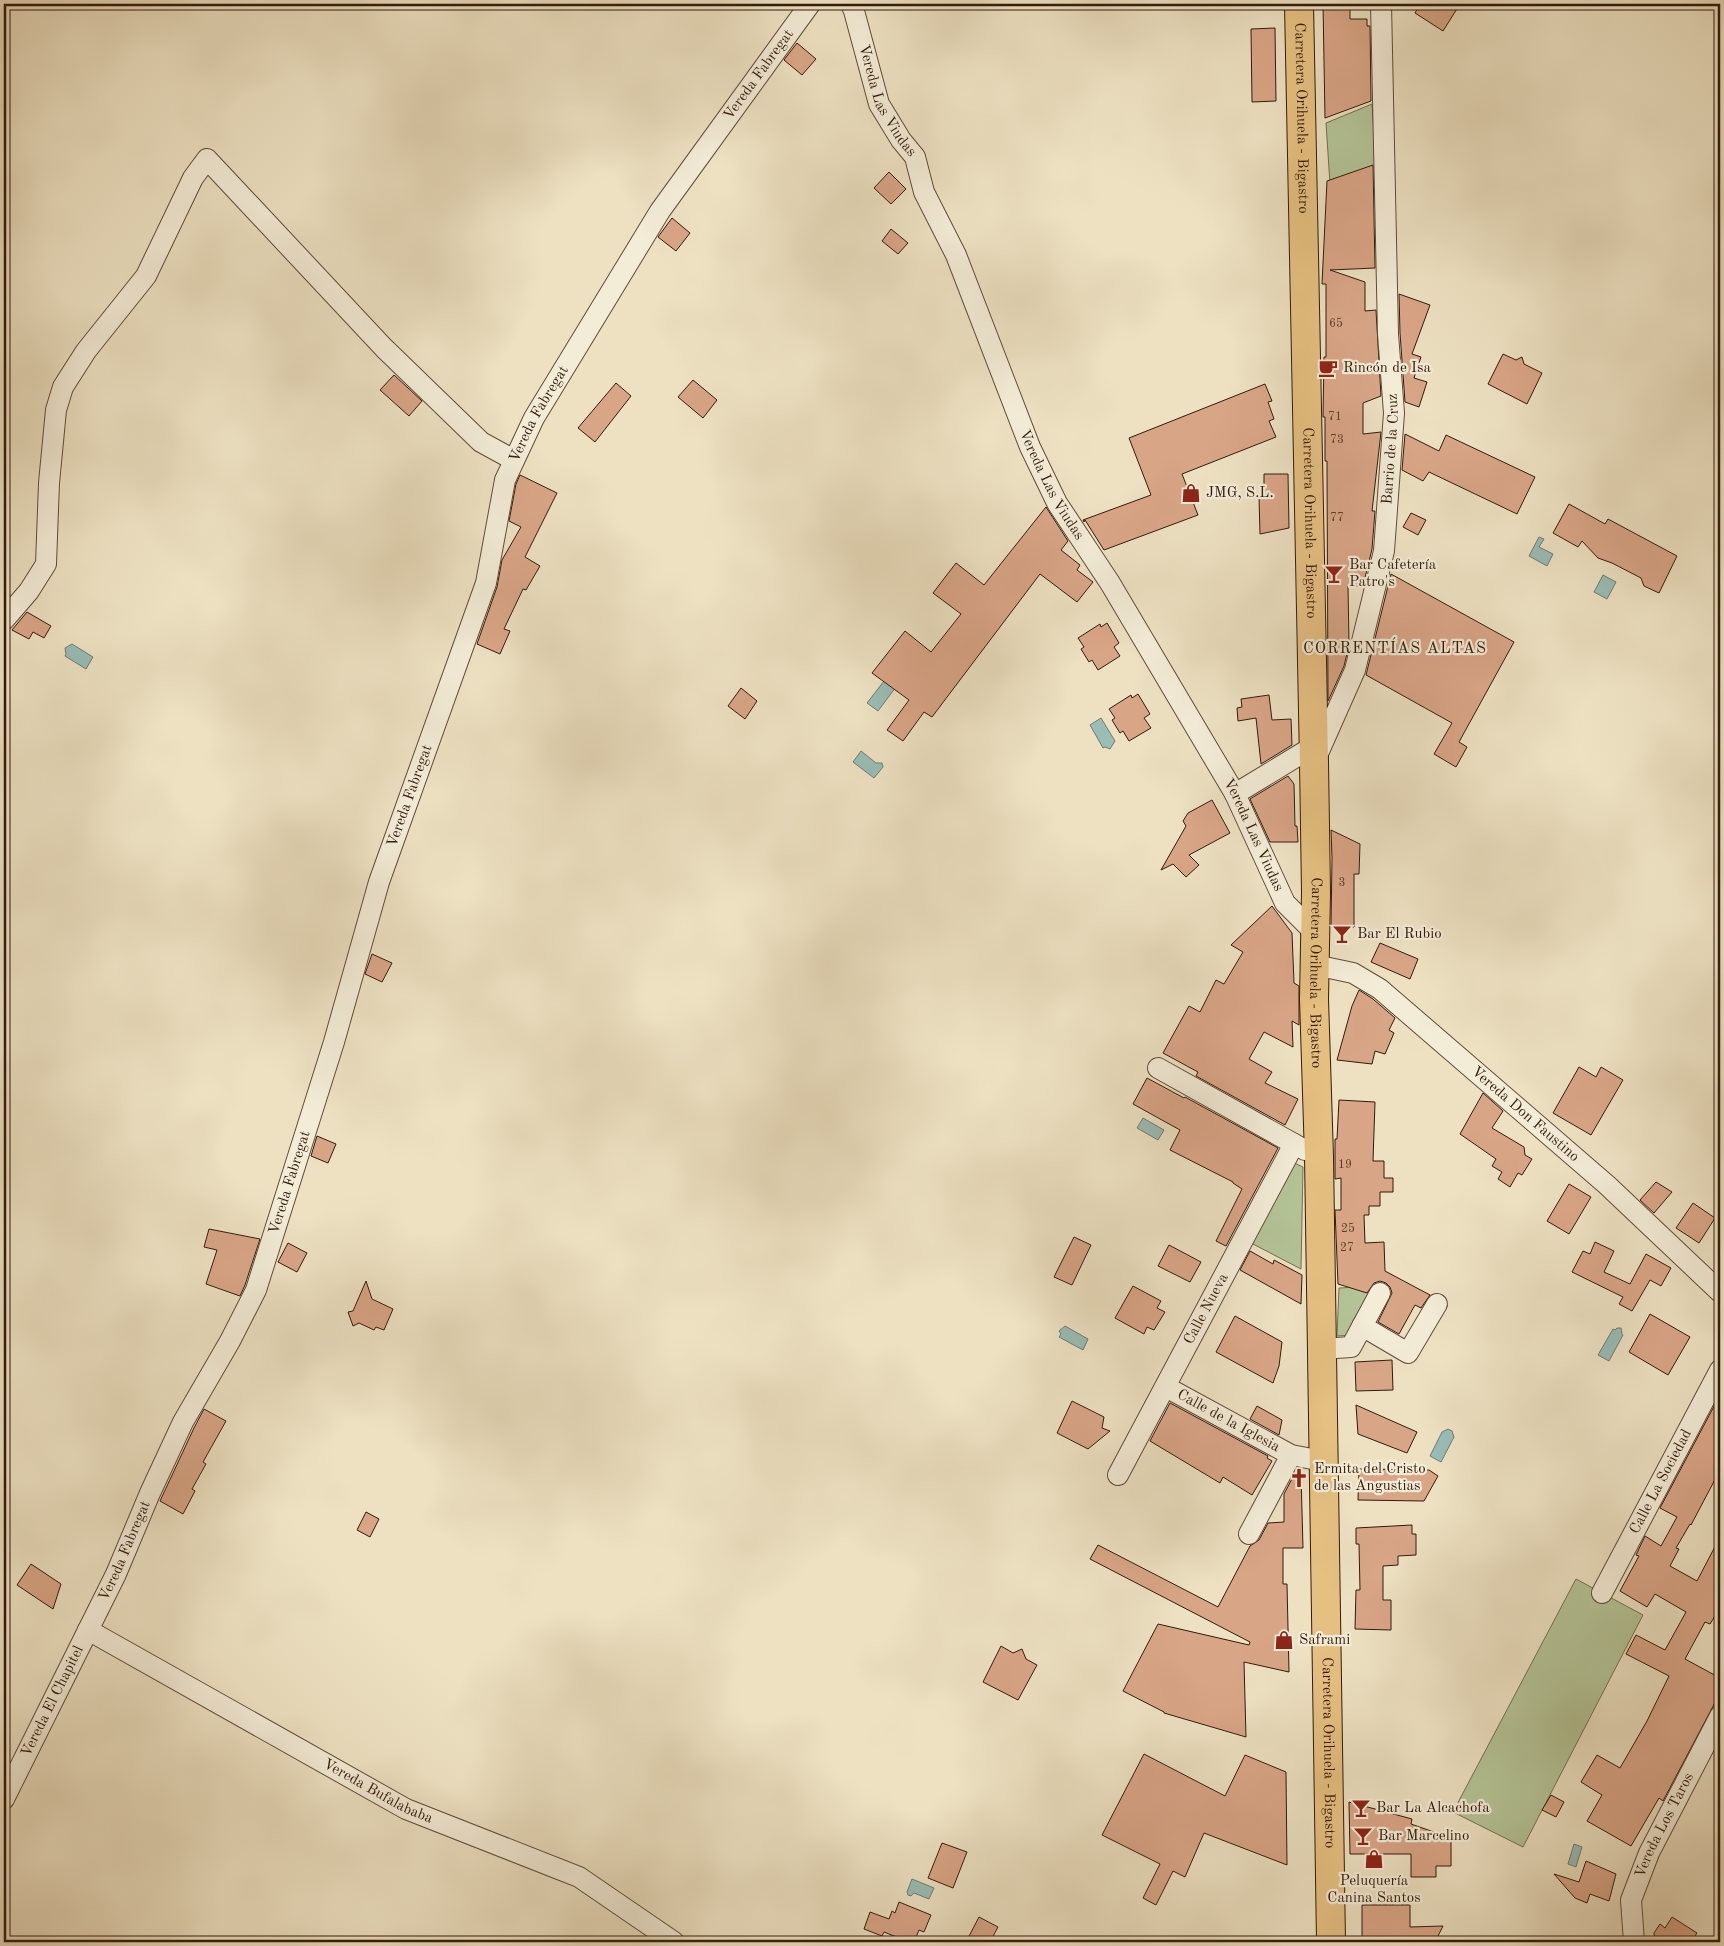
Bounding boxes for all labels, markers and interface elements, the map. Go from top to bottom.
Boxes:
street label: Carretera Orihuela - Bigastro [1292,22,1311,214]
street label: Vereda Fabregat [721,27,796,123]
street label: Vereda Las Viudas [856,43,919,160]
house number: 65 [1329,317,1343,330]
cafe icon: Rincón de Isa [1317,357,1339,379]
place label: Rincón de Isa [1343,361,1432,376]
street label: Vereda Fabregat [507,363,571,465]
street label: Barrio de la Cruz [1380,393,1402,505]
house number: 71 [1328,411,1342,423]
street label: Carretera Orihuela - Bigastro [1300,427,1319,619]
street label: Vereda Las Viudas [1017,428,1087,543]
house number: 73 [1330,434,1344,446]
shop icon: JMG, S.L. [1180,482,1202,504]
place label: JMG, S.L. [1206,486,1274,501]
house number: 77 [1330,512,1344,524]
place label: Bar Cafetería Patro's [1349,558,1437,590]
bar icon: Bar Cafetería Patro's [1323,563,1345,585]
district label: CORRENTÍAS ALTAS [1303,637,1487,657]
street label: Vereda Fabregat [385,743,435,849]
street label: Vereda Las Viudas [1220,776,1286,894]
street label: Carretera Orihuela - Bigastro [1306,877,1324,1069]
house number: 3 [1339,877,1345,889]
bar icon: Bar El Rubio [1331,923,1353,945]
place label: Bar El Rubio [1357,927,1442,942]
street label: Vereda Don Faustino [1468,1064,1582,1165]
street label: Vereda Fabregat [266,1129,313,1236]
house number: 19 [1338,1159,1352,1171]
house number: 25 [1341,1222,1355,1235]
house number: 27 [1340,1242,1354,1254]
street label: Calle Nueva [1181,1270,1231,1347]
street label: Calle de la Iglesia [1175,1387,1283,1455]
street label: Calle La Sociedad [1627,1427,1695,1536]
place label: Ermita del Cristo de las Angustias [1314,1462,1426,1494]
church icon: Ermita del Cristo de las Angustias [1288,1467,1310,1489]
street label: Vereda Fabregat [96,1499,153,1603]
shop icon: Saframi [1273,1629,1295,1651]
place label: Saframi [1299,1633,1350,1648]
street label: Vereda El Chapitel [19,1643,86,1759]
street label: Carretera Orihuela - Bigastro [1319,1657,1337,1848]
street label: Vereda Bufalababa [320,1756,435,1826]
street label: Vereda Los Taros [1633,1770,1697,1880]
bar icon: Bar La Alcachofa [1350,1797,1372,1819]
place label: Bar La Alcachofa [1376,1801,1490,1816]
bar icon: Bar Marcelino [1352,1825,1374,1847]
place label: Bar Marcelino [1378,1829,1469,1844]
shop icon: Peluquería Canina Santos [1363,1848,1385,1870]
place label: Peluquería Canina Santos [1327,1874,1421,1906]

